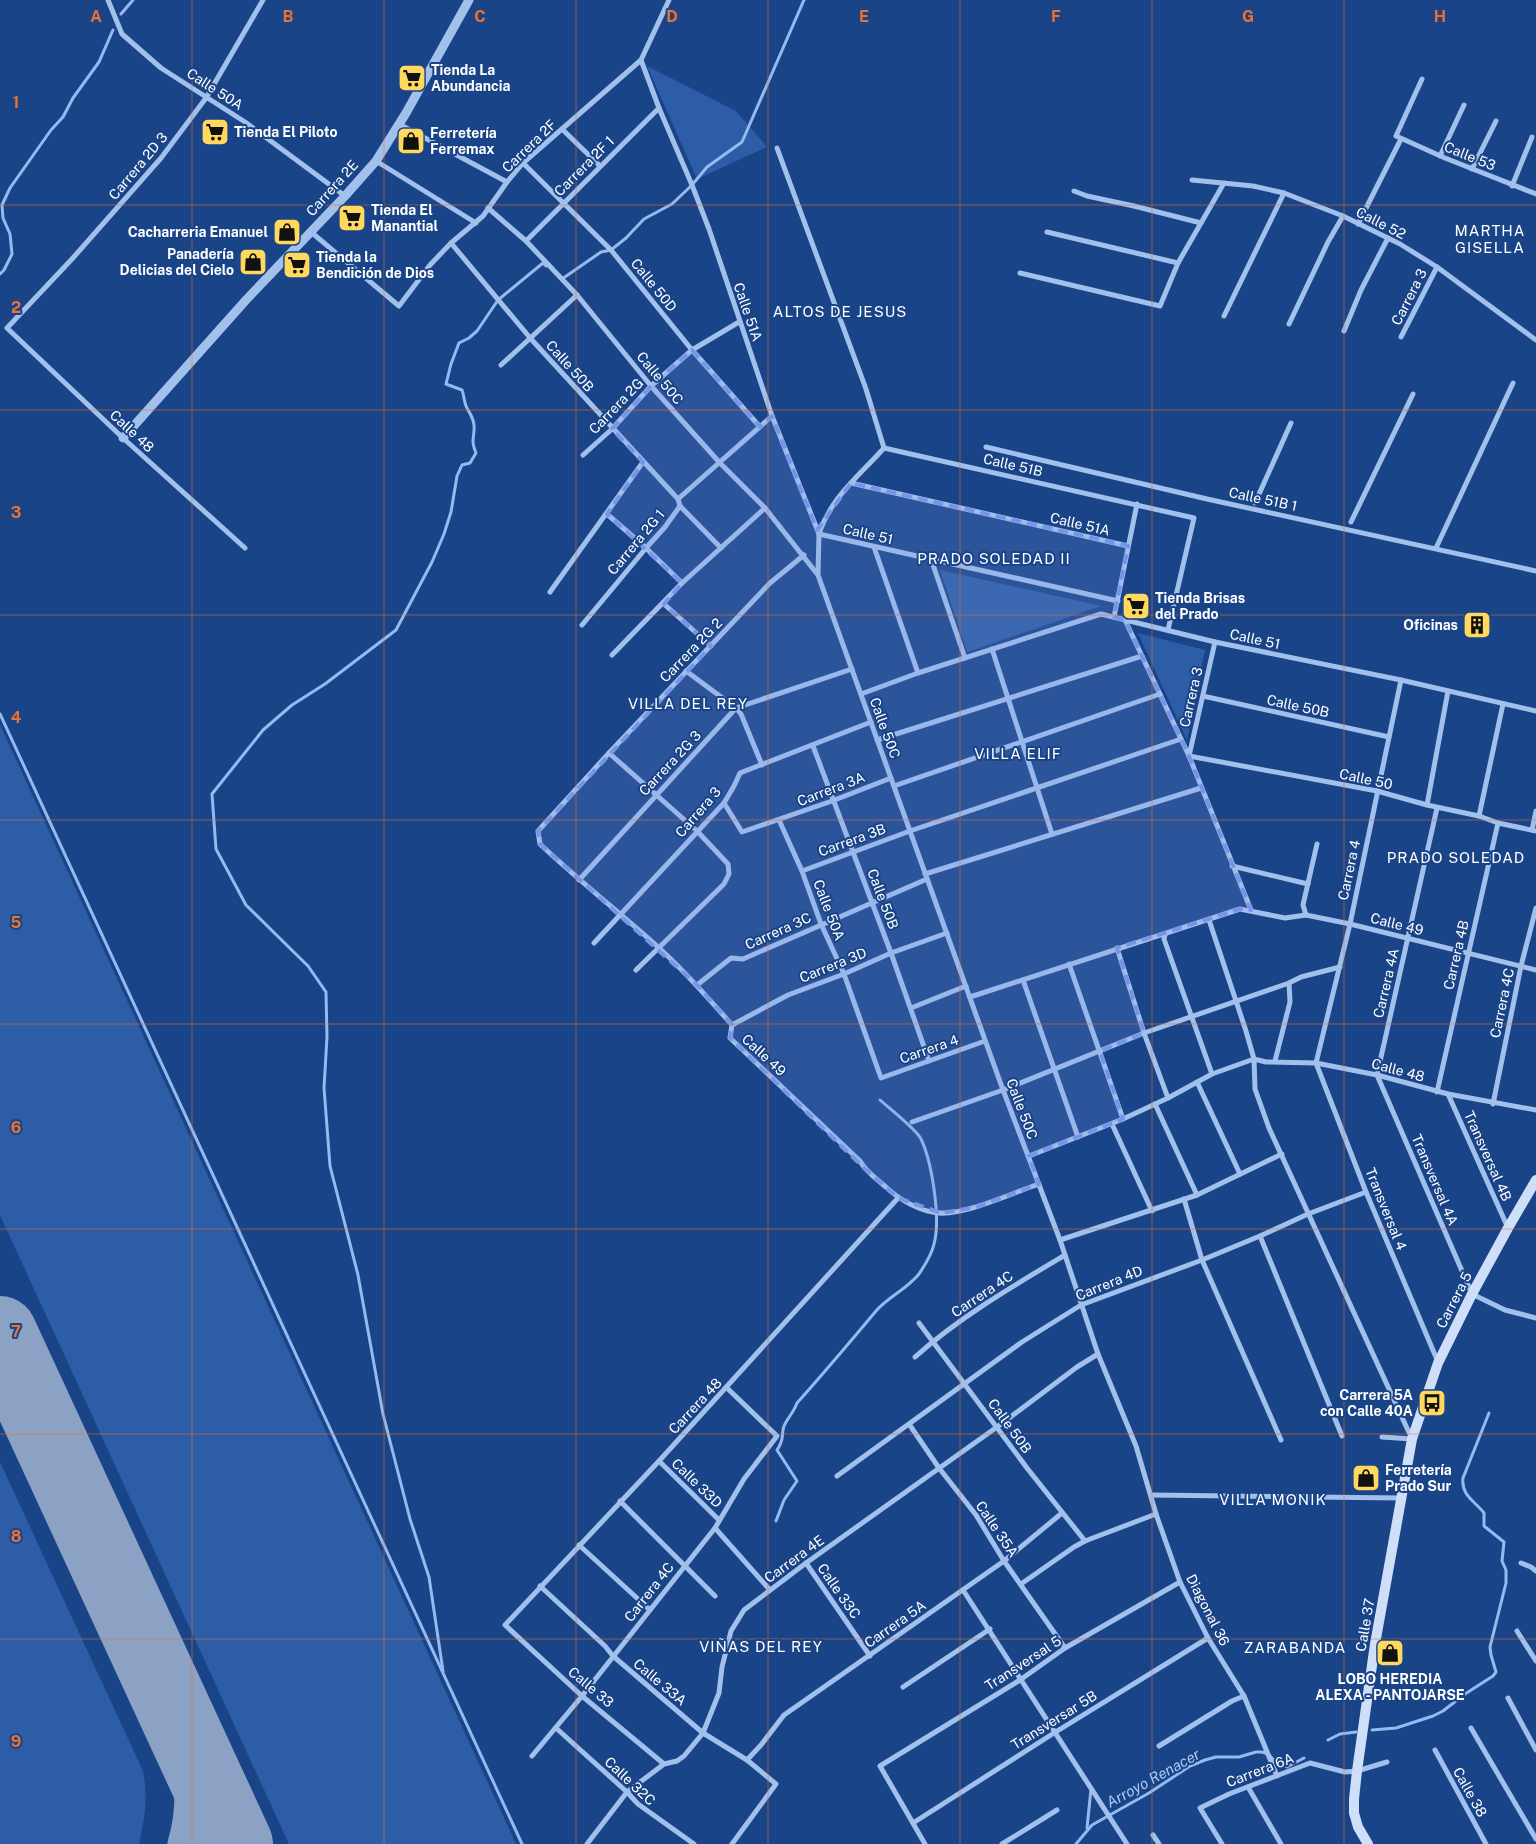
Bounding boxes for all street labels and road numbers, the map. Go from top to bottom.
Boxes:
street label: Calle 50A [184,65,246,113]
street label: Carrera 2F [499,116,559,176]
street label: Carrera 2D 3 [105,129,171,203]
street label: Carrera 2F 1 [551,133,617,199]
street label: Calle 53 [1442,138,1498,174]
street label: Carrera 2E [303,157,361,219]
street label: Calle 52 [1353,204,1409,242]
street label: Calle 50D [628,255,680,315]
street label: Carrera 3 [1388,266,1430,328]
street label: Calle 51A [730,281,766,344]
street label: Calle 50B [543,337,597,395]
street label: Calle 50C [633,348,687,408]
street label: Carrera 2G [586,375,646,437]
street label: Calle 48 [107,407,157,455]
street label: Calle 51B [982,450,1044,480]
street label: Calle 51B 1 [1227,484,1299,514]
street label: Carrera 2G 1 [604,506,668,578]
street label: Calle 51A [1048,509,1112,539]
street label: Calle 51 [841,520,895,548]
street label: Carrera 2G 2 [656,615,726,685]
street label: Calle 51 [1228,626,1282,652]
street label: Carrera 3 [1176,665,1206,729]
street label: Calle 50B [1265,692,1331,720]
street label: Calle 50C [867,695,903,761]
street label: Carrera 2G 3 [636,727,704,799]
street label: Calle 50 [1338,766,1394,792]
street label: Carrera 3A [795,769,867,809]
street label: Carrera 3 [672,784,724,840]
street label: Carrera 3B [816,820,888,860]
street label: Carrera 4 [1335,838,1363,902]
street label: Calle 50B [864,867,902,931]
street label: Calle 50A [810,877,848,943]
street label: Carrera 3C [742,909,814,953]
street label: Calle 49 [1369,910,1425,938]
street label: Carrera 4B [1440,919,1472,991]
street label: Carrera 3D [797,944,869,986]
street label: Carrera 4A [1370,946,1402,1019]
street label: Carrera 4C [1487,967,1517,1039]
street label: Calle 49 [739,1031,789,1079]
street label: Carrera 4 [897,1031,961,1067]
street label: Calle 48 [1370,1055,1426,1085]
street label: Calle 50C [1003,1076,1041,1142]
street label: Transversal 4B [1461,1109,1515,1203]
street label: Transversal 4A [1409,1132,1461,1228]
street label: Transversal 4 [1362,1165,1410,1253]
street label: Carrera 4D [1073,1262,1145,1304]
street label: Carrera 4C [948,1268,1016,1320]
street label: Carrera 5 [1433,1269,1475,1331]
street label: Carrera 48 [665,1375,725,1437]
street label: Calle 50B [985,1396,1035,1456]
street label: Calle 33D [669,1455,725,1511]
street label: Calle 35A [972,1498,1022,1560]
street label: Carrera 4E [761,1532,827,1586]
street label: Carrera 4C [621,1559,677,1625]
street label: Calle 33C [814,1560,864,1622]
street label: Diagonal 36 [1183,1572,1233,1649]
street label: Carrera 5A [861,1597,929,1651]
street label: Calle 37 [1352,1597,1378,1653]
street label: Transversal 5 [982,1632,1064,1694]
street label: Calle 33A [630,1655,690,1709]
street label: Calle 33 [565,1664,617,1711]
street label: Transversar 5B [1008,1687,1100,1753]
street label: Carrera 6A [1224,1750,1296,1790]
street label: Calle 32C [601,1754,659,1808]
street label: Calle 38 [1450,1764,1490,1820]

